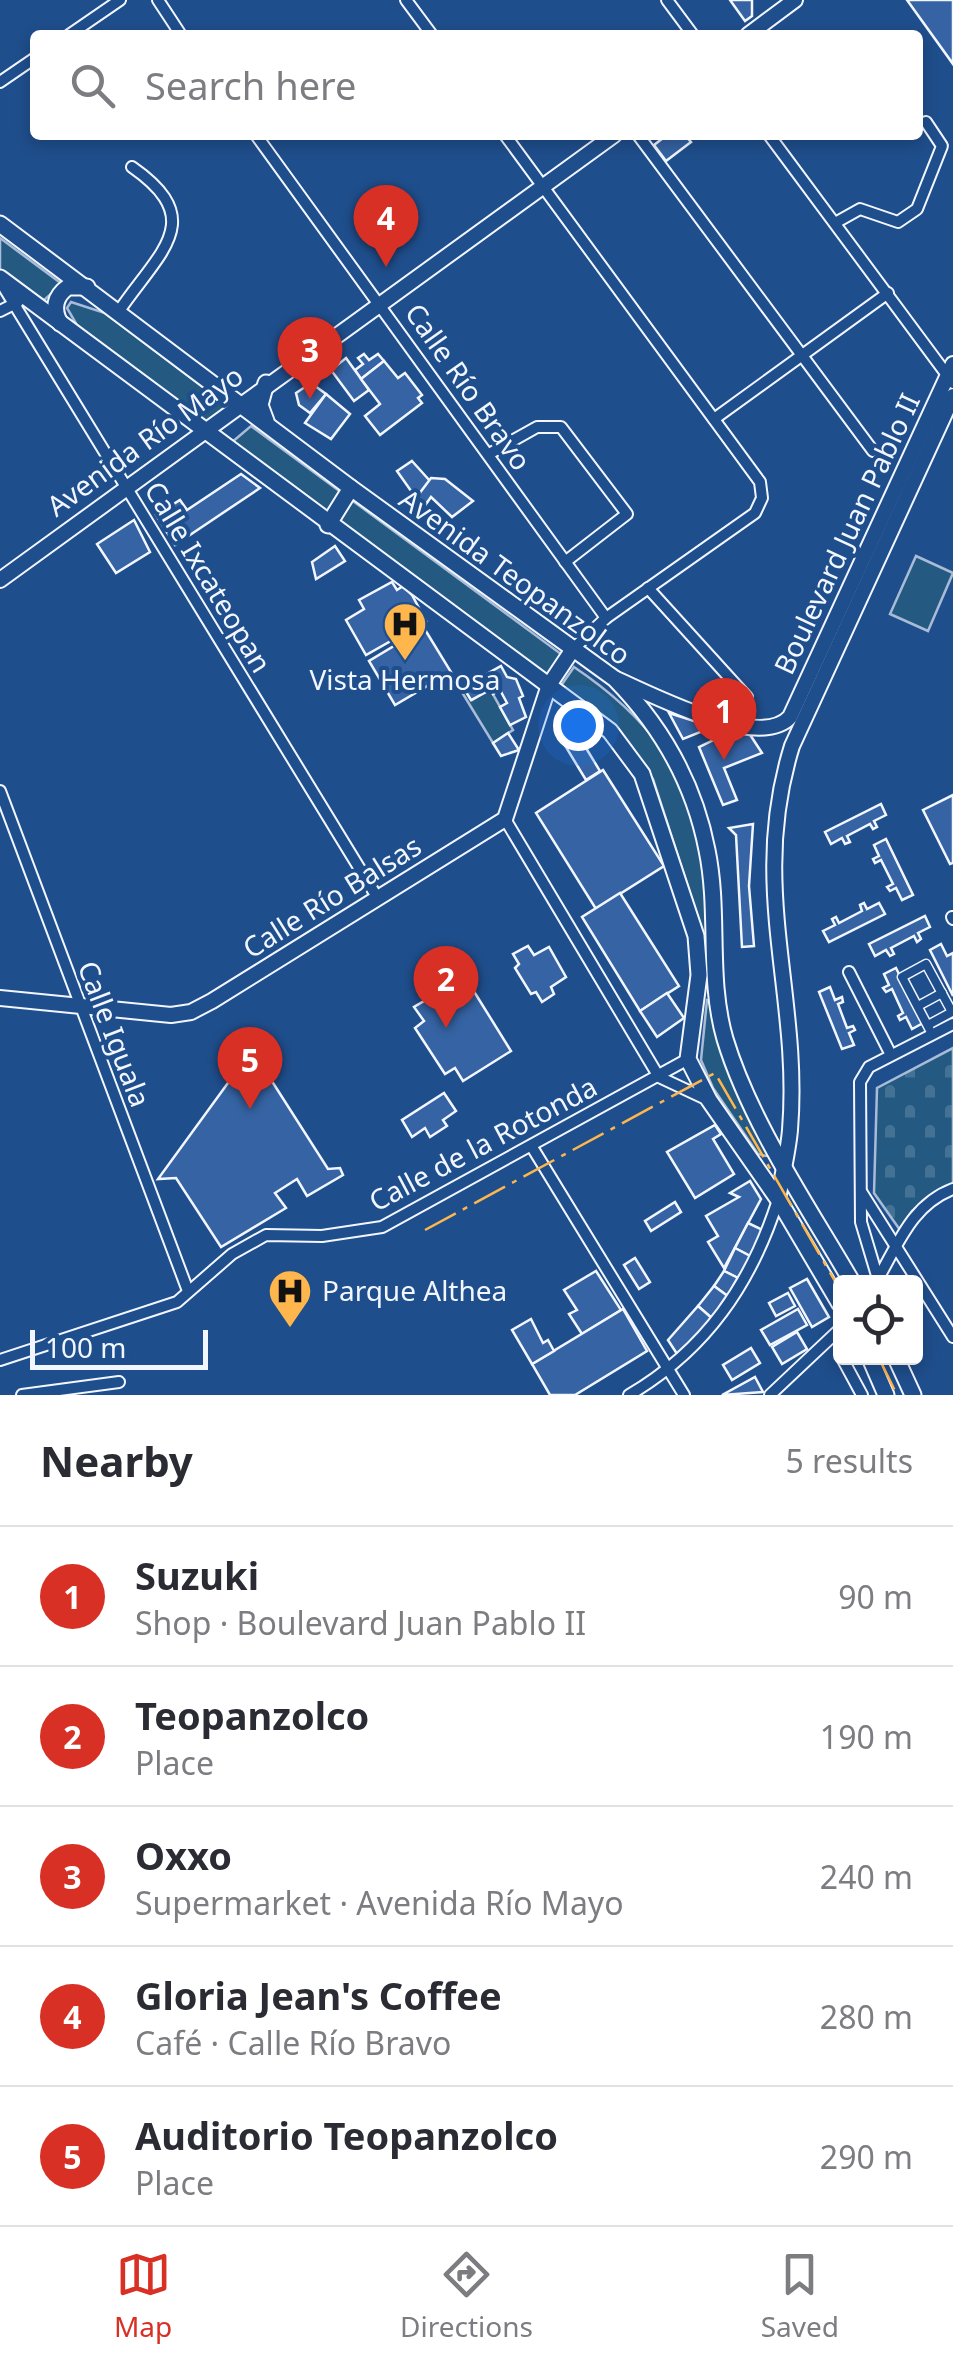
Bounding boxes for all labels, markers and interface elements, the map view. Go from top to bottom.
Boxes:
search box [30,30,923,140]
icon: search [65,58,120,113]
text: Search here [145,59,356,111]
pin: 4 [354,184,418,267]
street label: Calle Río Bravo [397,295,541,478]
pin: 3 [278,316,342,399]
street label: Avenida Río Mayo [39,356,250,524]
street label: Boulevard Juan Pablo II [764,387,928,680]
street label: Calle Ixcateopan [137,474,281,679]
street label: Avenida Teopanzolco [392,479,639,673]
hospital icon: Vista Hermosa [382,601,428,662]
place label: Vista Hermosa [310,660,500,698]
pin: 1 [692,678,756,760]
your location [553,700,604,751]
street label: Calle Río Balsas [235,826,428,966]
pin: 2 [414,946,478,1028]
street label: Calle Iguala [70,955,160,1112]
pin: 5 [218,1026,282,1109]
street label: Calle de la Rotonda [362,1067,603,1219]
hospital icon: Parque Althea [267,1268,313,1329]
place label: Parque Althea [322,1271,507,1309]
map controls [833,1275,923,1365]
button: locate [833,1275,923,1365]
scale bar [30,1325,208,1370]
text: 100 m [45,1328,127,1366]
text: Nearby [40,1432,193,1489]
text: 5 results [786,1439,913,1482]
text: Suzuki [135,1549,259,1601]
text: 1 [63,1575,82,1618]
text: 90 m [838,1575,913,1618]
text: Shop · Boulevard Juan Pablo II [135,1601,586,1644]
text: Teopanzolco [135,1689,369,1741]
text: 2 [63,1715,82,1758]
text: 190 m [820,1715,913,1758]
text: Place [135,1741,214,1784]
text: Oxxo [135,1829,232,1881]
text: 3 [63,1855,82,1898]
text: 240 m [820,1855,913,1898]
text: Supermarket · Avenida Río Mayo [135,1881,624,1924]
text: Gloria Jean's Coffee [135,1969,502,2021]
text: 4 [63,1995,82,2038]
text: 280 m [820,1995,913,2038]
text: Café · Calle Río Bravo [135,2021,451,2064]
text: Auditorio Teopanzolco [135,2109,558,2161]
text: 5 [63,2135,82,2178]
text: 290 m [820,2135,913,2178]
text: Place [135,2161,214,2204]
tab: Map [114,2247,172,2345]
tab: Directions [400,2247,533,2345]
tab: Saved [761,2247,839,2345]

